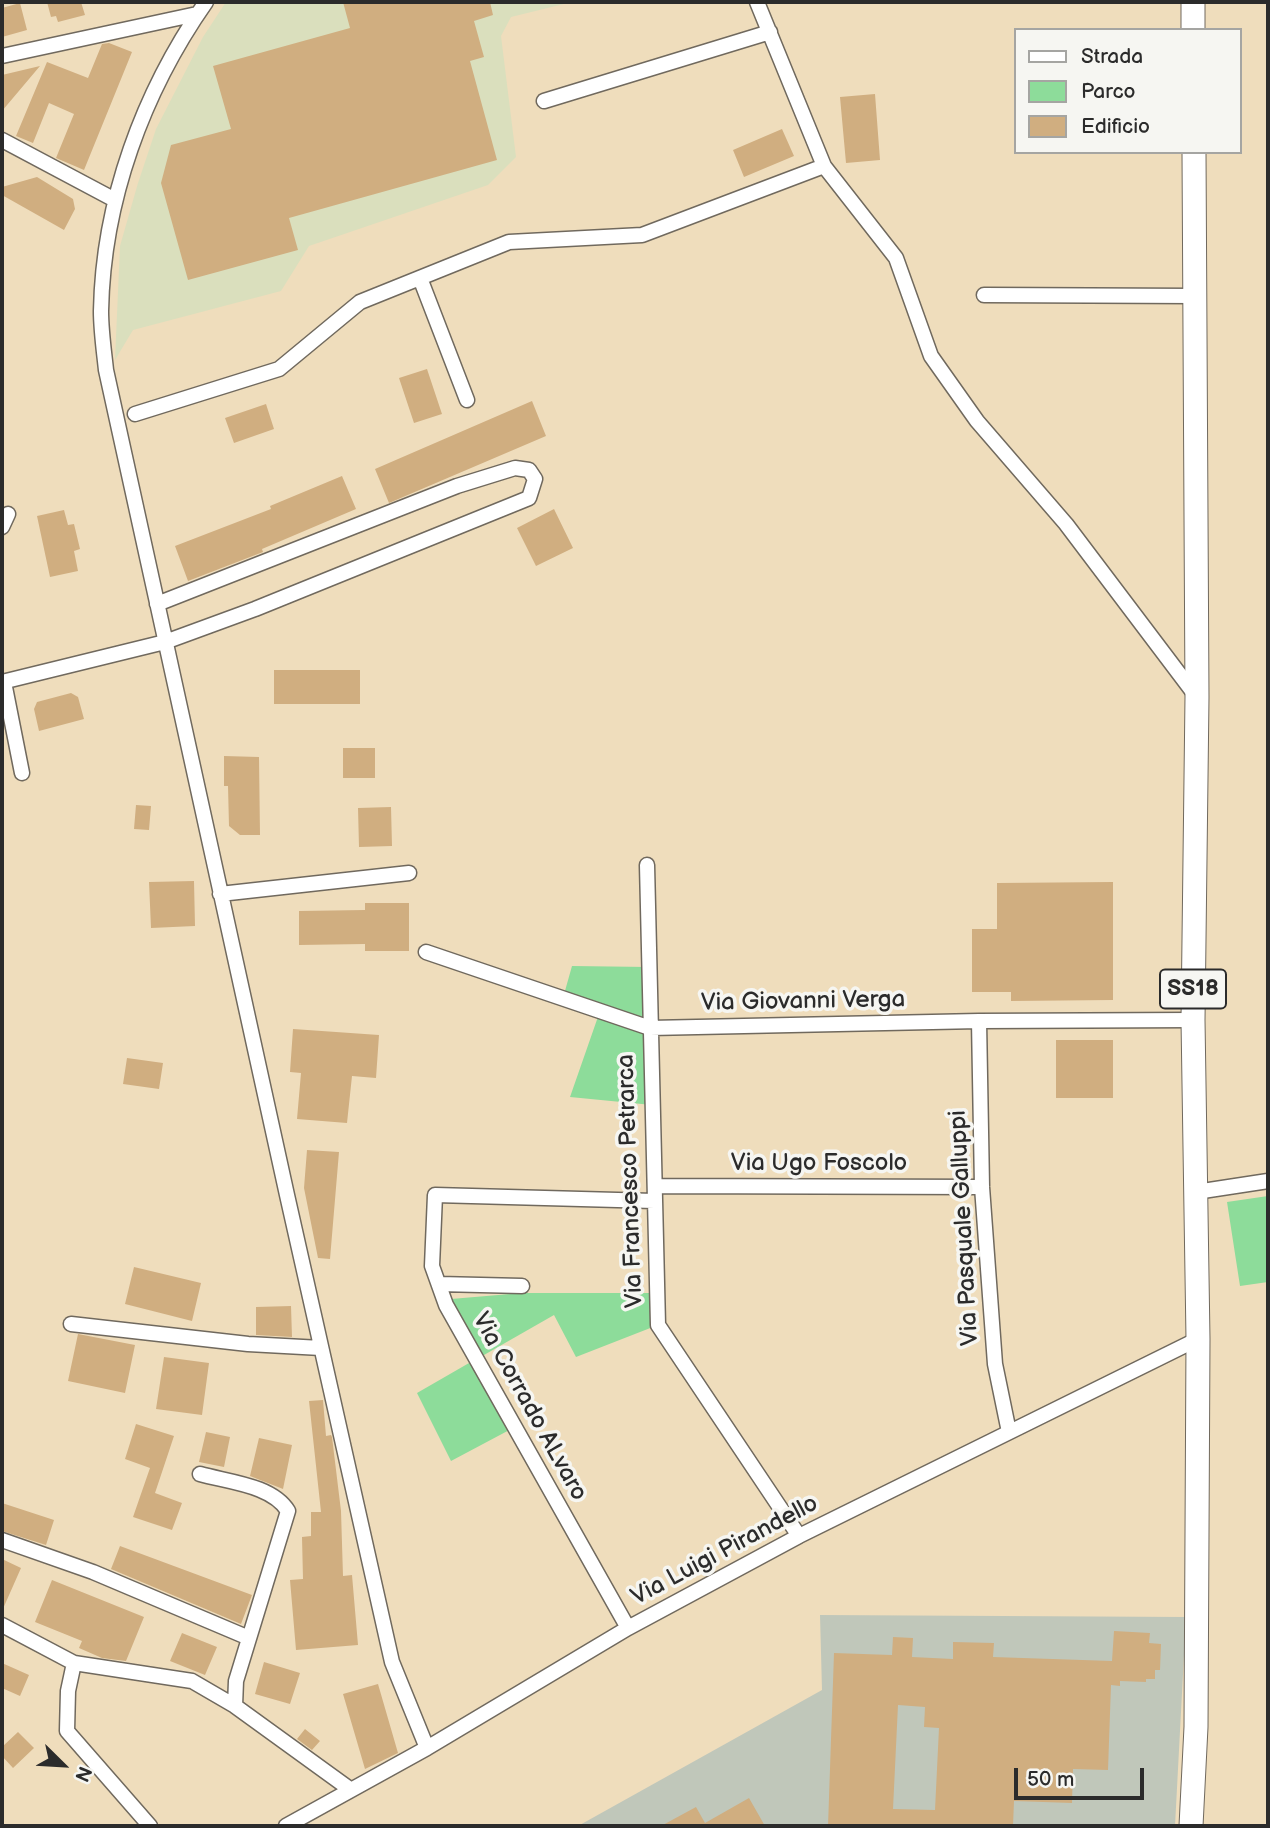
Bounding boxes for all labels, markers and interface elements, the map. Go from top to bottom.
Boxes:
legend [1014,28,1242,154]
text: Strada [1081,44,1143,69]
text: Parco [1081,79,1136,104]
text: Edificio [1081,114,1150,139]
road number: SS18 [1160,970,1226,1008]
street label: Via Giovanni Verga [701,986,905,1018]
street label: Via Francesco Petrarca [612,1054,650,1308]
street label: Via Pasquale Galluppi [944,1109,986,1347]
street label: Via Ugo Foscolo [731,1150,907,1178]
street label: Via Corrado ALvaro [465,1308,593,1506]
street label: Via Luigi Pirandello [627,1490,823,1612]
north arrow [28,1730,98,1800]
scale bar [1018,1755,1148,1799]
text: N [69,1763,96,1785]
text: 50 m [1027,1767,1074,1792]

